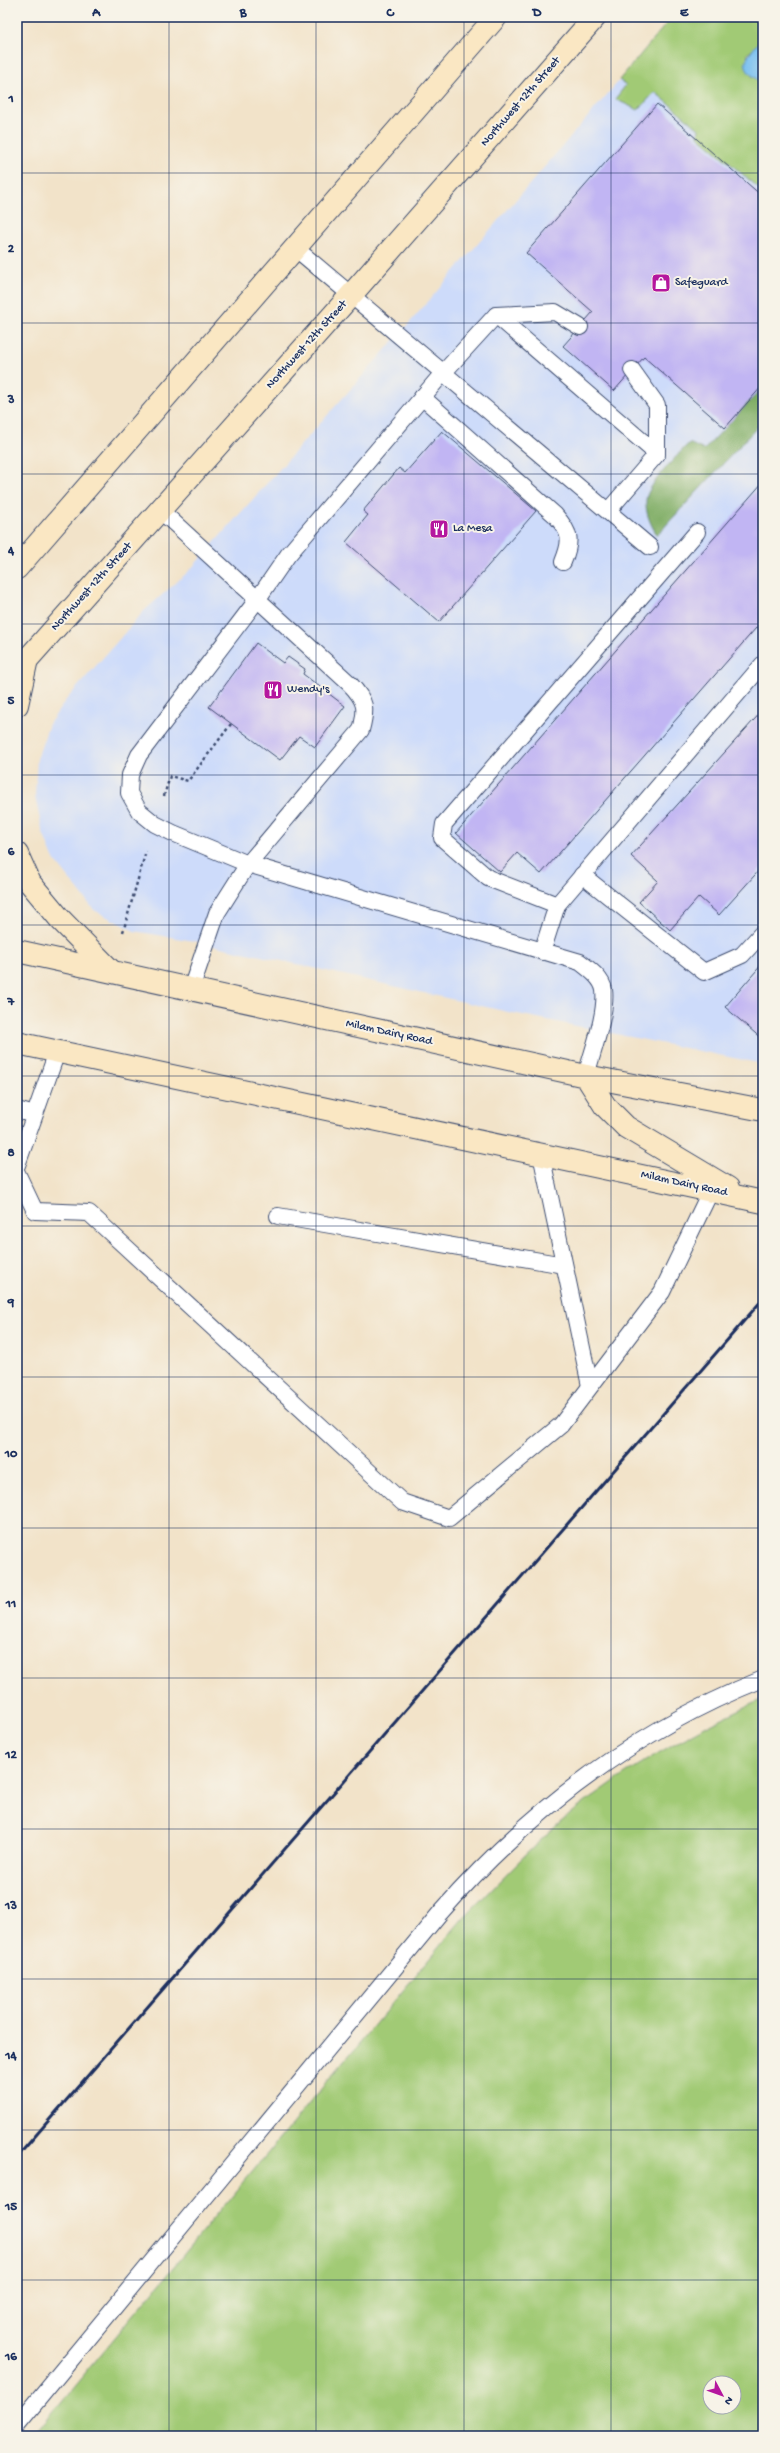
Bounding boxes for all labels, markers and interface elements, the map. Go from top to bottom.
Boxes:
text: A [91,6,101,21]
text: B [239,6,248,21]
text: C [385,6,395,21]
text: D [532,6,542,21]
text: E [680,6,689,21]
street label: Northwest 12th Street [478,53,564,150]
text: 1 [7,92,14,107]
text: 2 [8,242,15,257]
shop icon: Safeguard [650,272,672,294]
place label: Safeguard [675,276,728,290]
street label: Northwest 12th Street [264,297,351,392]
text: 3 [7,393,15,408]
restaurant icon: La Mesa [428,518,450,540]
place label: La Mesa [453,522,493,536]
street label: Northwest 12th Street [49,539,136,634]
text: 4 [7,544,15,559]
restaurant icon: Wendy's [262,679,284,701]
place label: Wendy's [287,683,330,697]
text: 5 [8,694,15,709]
text: 6 [8,845,15,860]
text: 7 [7,995,16,1010]
street label: Milam Dairy Road [345,1017,434,1049]
text: 8 [7,1146,15,1161]
street label: Milam Dairy Road [640,1168,729,1200]
text: 9 [7,1296,15,1311]
text: 10 [4,1447,18,1462]
text: 11 [5,1597,16,1612]
text: 12 [4,1748,17,1763]
text: 13 [4,1899,17,1914]
text: 14 [4,2049,18,2064]
text: 15 [4,2200,17,2215]
text: 16 [4,2350,17,2365]
north arrow [702,2375,742,2415]
text: N [721,2394,735,2407]

